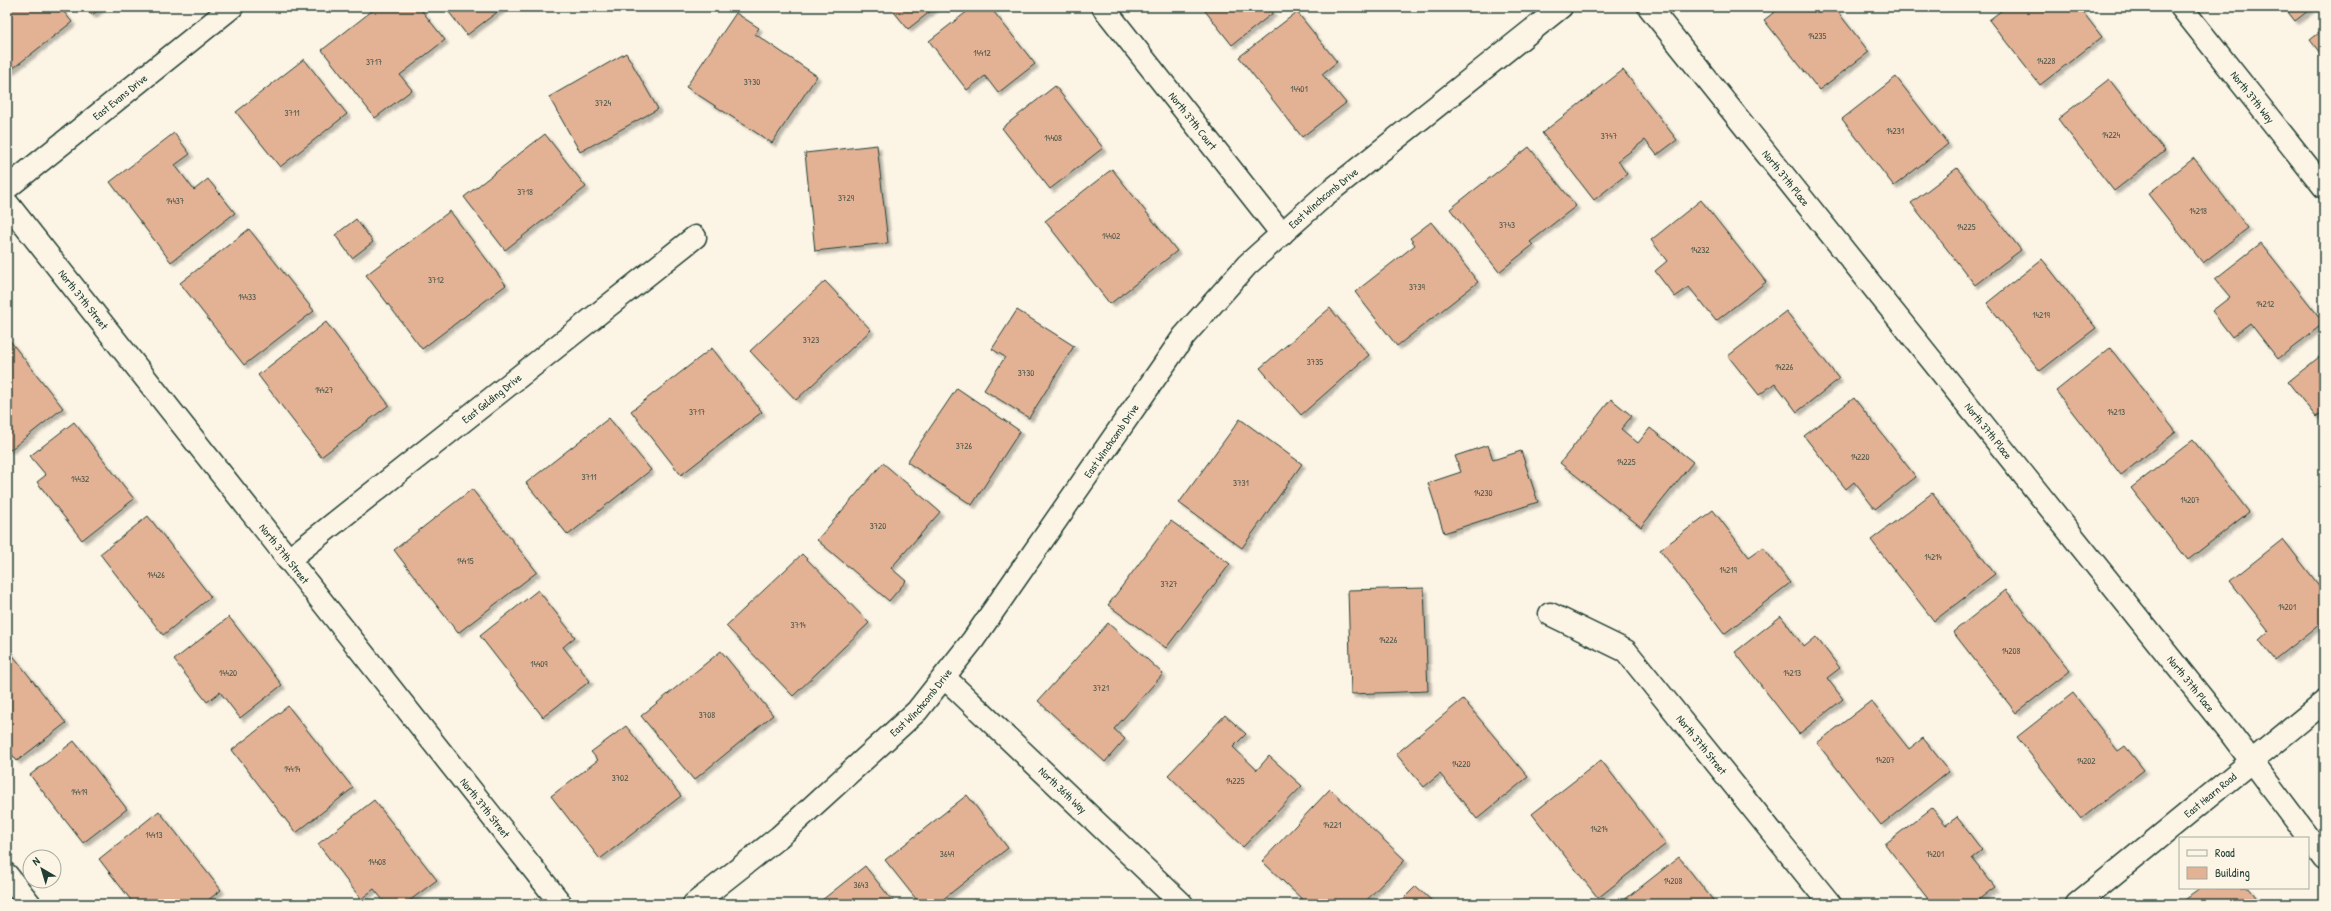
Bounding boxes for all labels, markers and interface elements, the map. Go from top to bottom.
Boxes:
house number: 14235 [1808,30,1827,42]
house number: 14412 [973,47,992,59]
house number: 14228 [2037,55,2056,67]
house number: 3717 [366,56,383,68]
street label: North 37th Way [2228,68,2278,126]
street label: East Evans Drive [90,71,151,123]
house number: 3730 [744,76,760,88]
house number: 14401 [1290,83,1308,95]
street label: North 37th Court [1166,89,1220,153]
house number: 3724 [595,97,612,109]
house number: 3711 [284,107,300,119]
house number: 14231 [1886,125,1904,137]
house number: 14224 [2102,129,2121,141]
house number: 3747 [1601,130,1618,142]
house number: 14408 [1044,132,1062,144]
street label: North 37th Place [1759,147,1813,209]
street label: East Winchcomb Drive [1286,164,1361,231]
house number: 3718 [517,186,533,198]
house number: 3729 [838,192,855,204]
house number: 14437 [166,195,185,207]
house number: 14218 [2189,205,2207,217]
house number: 3743 [1499,219,1515,231]
house number: 14225 [1957,221,1976,233]
house number: 14402 [1102,230,1121,242]
house number: 14232 [1690,244,1710,256]
street label: North 37th Street [55,267,111,332]
house number: 3712 [428,274,445,286]
house number: 3739 [1409,281,1426,293]
house number: 14433 [238,291,256,303]
house number: 14212 [2256,298,2275,310]
house number: 14219 [2032,309,2050,321]
house number: 3723 [803,334,819,346]
house number: 3735 [1307,356,1323,368]
house number: 14226 [1775,361,1794,373]
house number: 3730 [1018,367,1034,379]
street label: East Gelding Drive [459,370,525,426]
house number: 14427 [315,384,334,396]
street label: North 37th Place [1962,400,2015,462]
street label: East Winchcomb Drive [1081,401,1142,481]
house number: 3717 [689,406,706,418]
house number: 14213 [2107,406,2125,418]
house number: 3726 [956,440,973,452]
house number: 14220 [1850,451,1870,463]
house number: 14225 [1617,456,1636,468]
house number: 3711 [581,471,597,483]
house number: 14432 [71,473,90,485]
house number: 3731 [1233,477,1249,489]
house number: 14230 [1474,487,1492,499]
house number: 14207 [2180,494,2200,506]
house number: 3720 [870,520,886,532]
street label: North 37th Street [256,521,312,587]
house number: 14214 [1924,551,1942,563]
house number: 14415 [456,555,474,567]
house number: 14219 [1719,564,1737,576]
house number: 14426 [147,569,165,581]
house number: 3727 [1160,578,1178,590]
house number: 14201 [2278,601,2296,613]
house number: 3714 [790,619,806,631]
house number: 14226 [1379,634,1398,646]
house number: 14208 [2002,645,2020,657]
street label: North 37th Place [2164,653,2218,715]
house number: 14409 [530,658,548,670]
street label: East Winchcomb Drive [887,665,955,739]
house number: 14420 [219,667,237,679]
house number: 14213 [1783,667,1801,679]
house number: 3721 [1093,682,1109,694]
house number: 3708 [699,709,715,721]
street label: North 37th Street [1673,712,1730,778]
house number: 14207 [1875,754,1895,766]
house number: 14202 [2076,755,2096,767]
house number: 14220 [1451,758,1471,770]
house number: 14414 [284,763,301,775]
street label: North 36th Way [1036,764,1090,817]
street label: East Hearn Road [2181,769,2240,821]
house number: 3702 [612,772,629,784]
street label: North 37th Street [457,775,513,841]
house number: 14225 [1226,775,1245,787]
house number: 14419 [71,786,88,798]
house number: 14221 [1323,819,1341,831]
house number: 14214 [1590,823,1608,835]
house number: 14413 [145,829,163,841]
legend [2179,837,2309,889]
text: Road [2215,844,2235,861]
house number: 3649 [940,848,955,860]
house number: 14201 [1926,848,1944,860]
north arrow [22,849,62,889]
text: N [29,854,43,868]
house number: 14408 [368,856,386,868]
text: Building [2215,864,2250,881]
house number: 14208 [1664,875,1682,887]
house number: 3643 [853,879,869,891]

